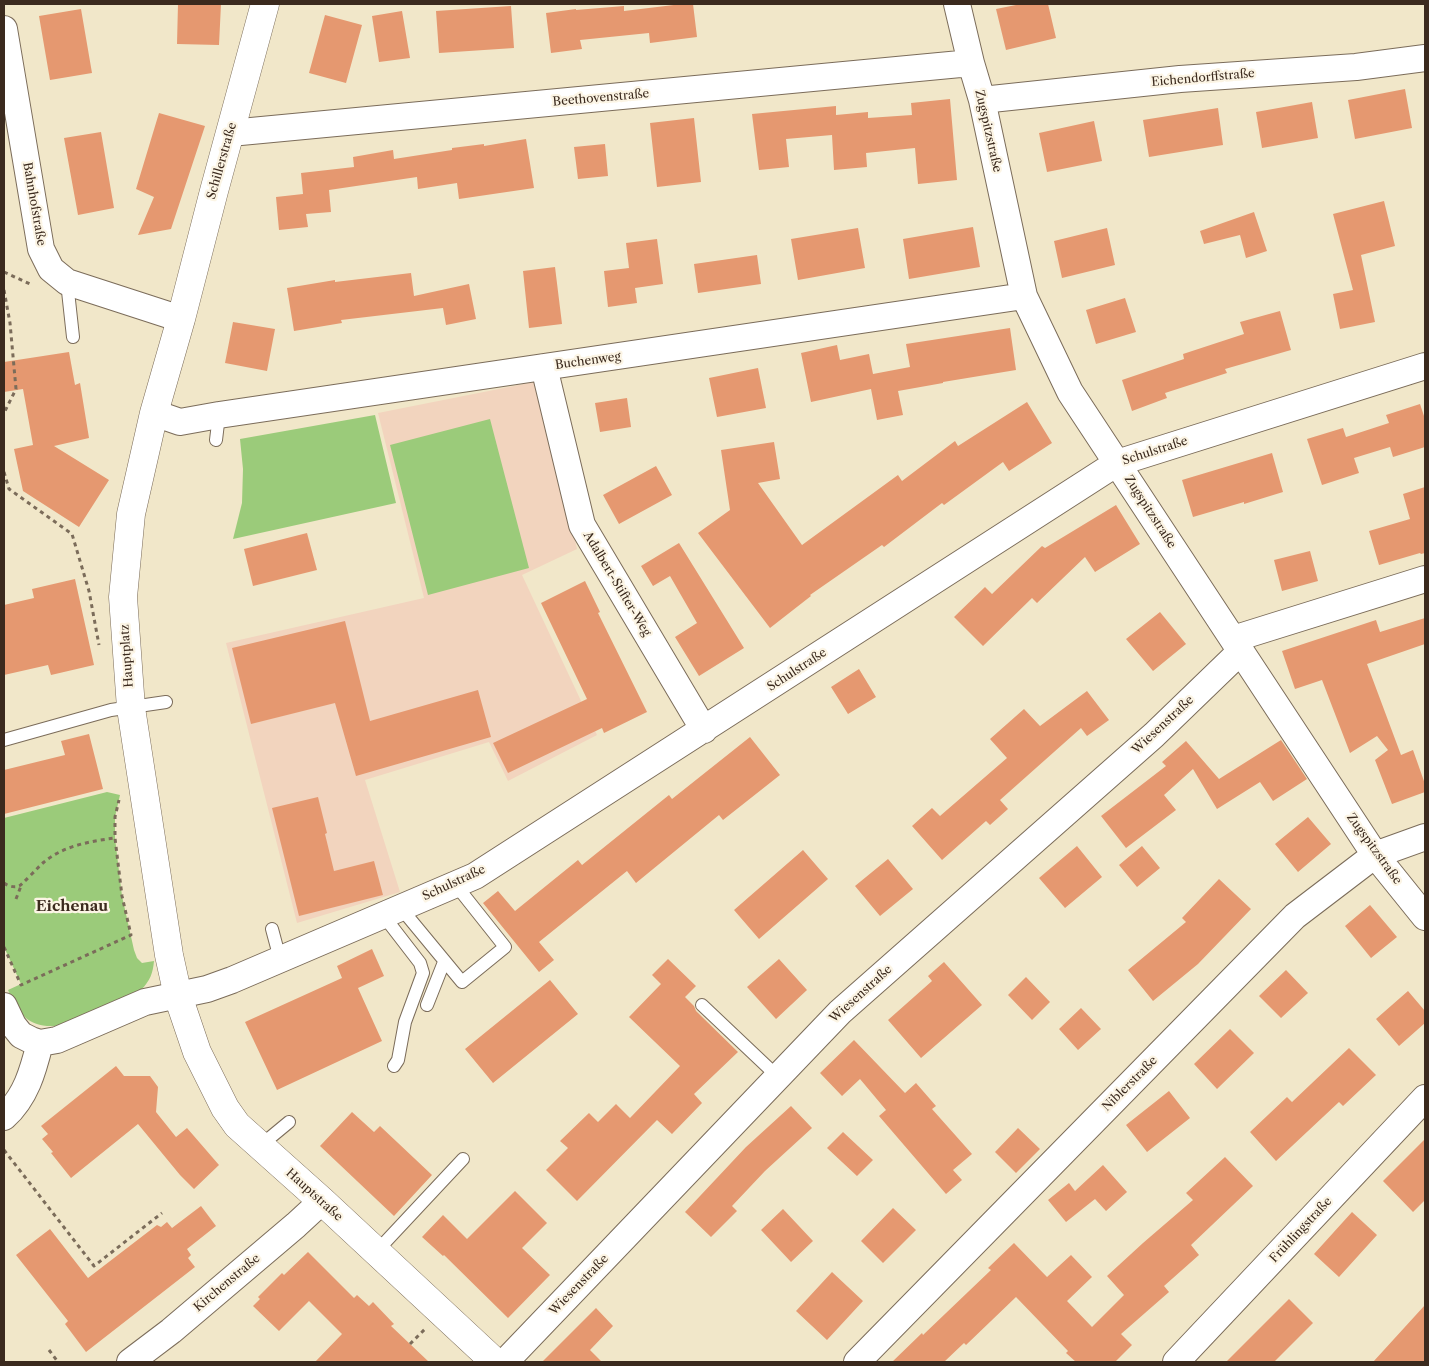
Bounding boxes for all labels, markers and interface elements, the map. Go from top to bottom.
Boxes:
street label: Eichendorffstraße [1151,66,1255,90]
street label: Beethovenstraße [552,87,650,109]
street label: Zugspitzstraße [972,88,1004,174]
street label: Schillerstraße [204,121,240,201]
street label: Bahnhofstraße [20,161,48,247]
street label: Buchenweg [554,349,622,373]
street label: Schulstraße [1121,434,1189,468]
street label: Zugspitzstraße [1121,473,1179,551]
street label: Adalbert-Stifter-Weg [580,529,654,639]
street label: Hauptplatz [118,624,136,688]
street label: Schulstraße [765,646,829,694]
street label: Wiesenstraße [1129,693,1197,757]
street label: Zugspitzstraße [1343,811,1405,887]
street label: Schulstraße [420,862,488,904]
district label: Eichenau [36,898,108,916]
street label: Wiesenstraße [827,962,895,1026]
street label: Niblerstraße [1100,1054,1160,1114]
street label: Hauptstraße [283,1166,345,1224]
street label: Frühlingstraße [1267,1194,1335,1266]
street label: Kirchenstraße [191,1251,263,1315]
street label: Wiesenstraße [546,1252,612,1318]

